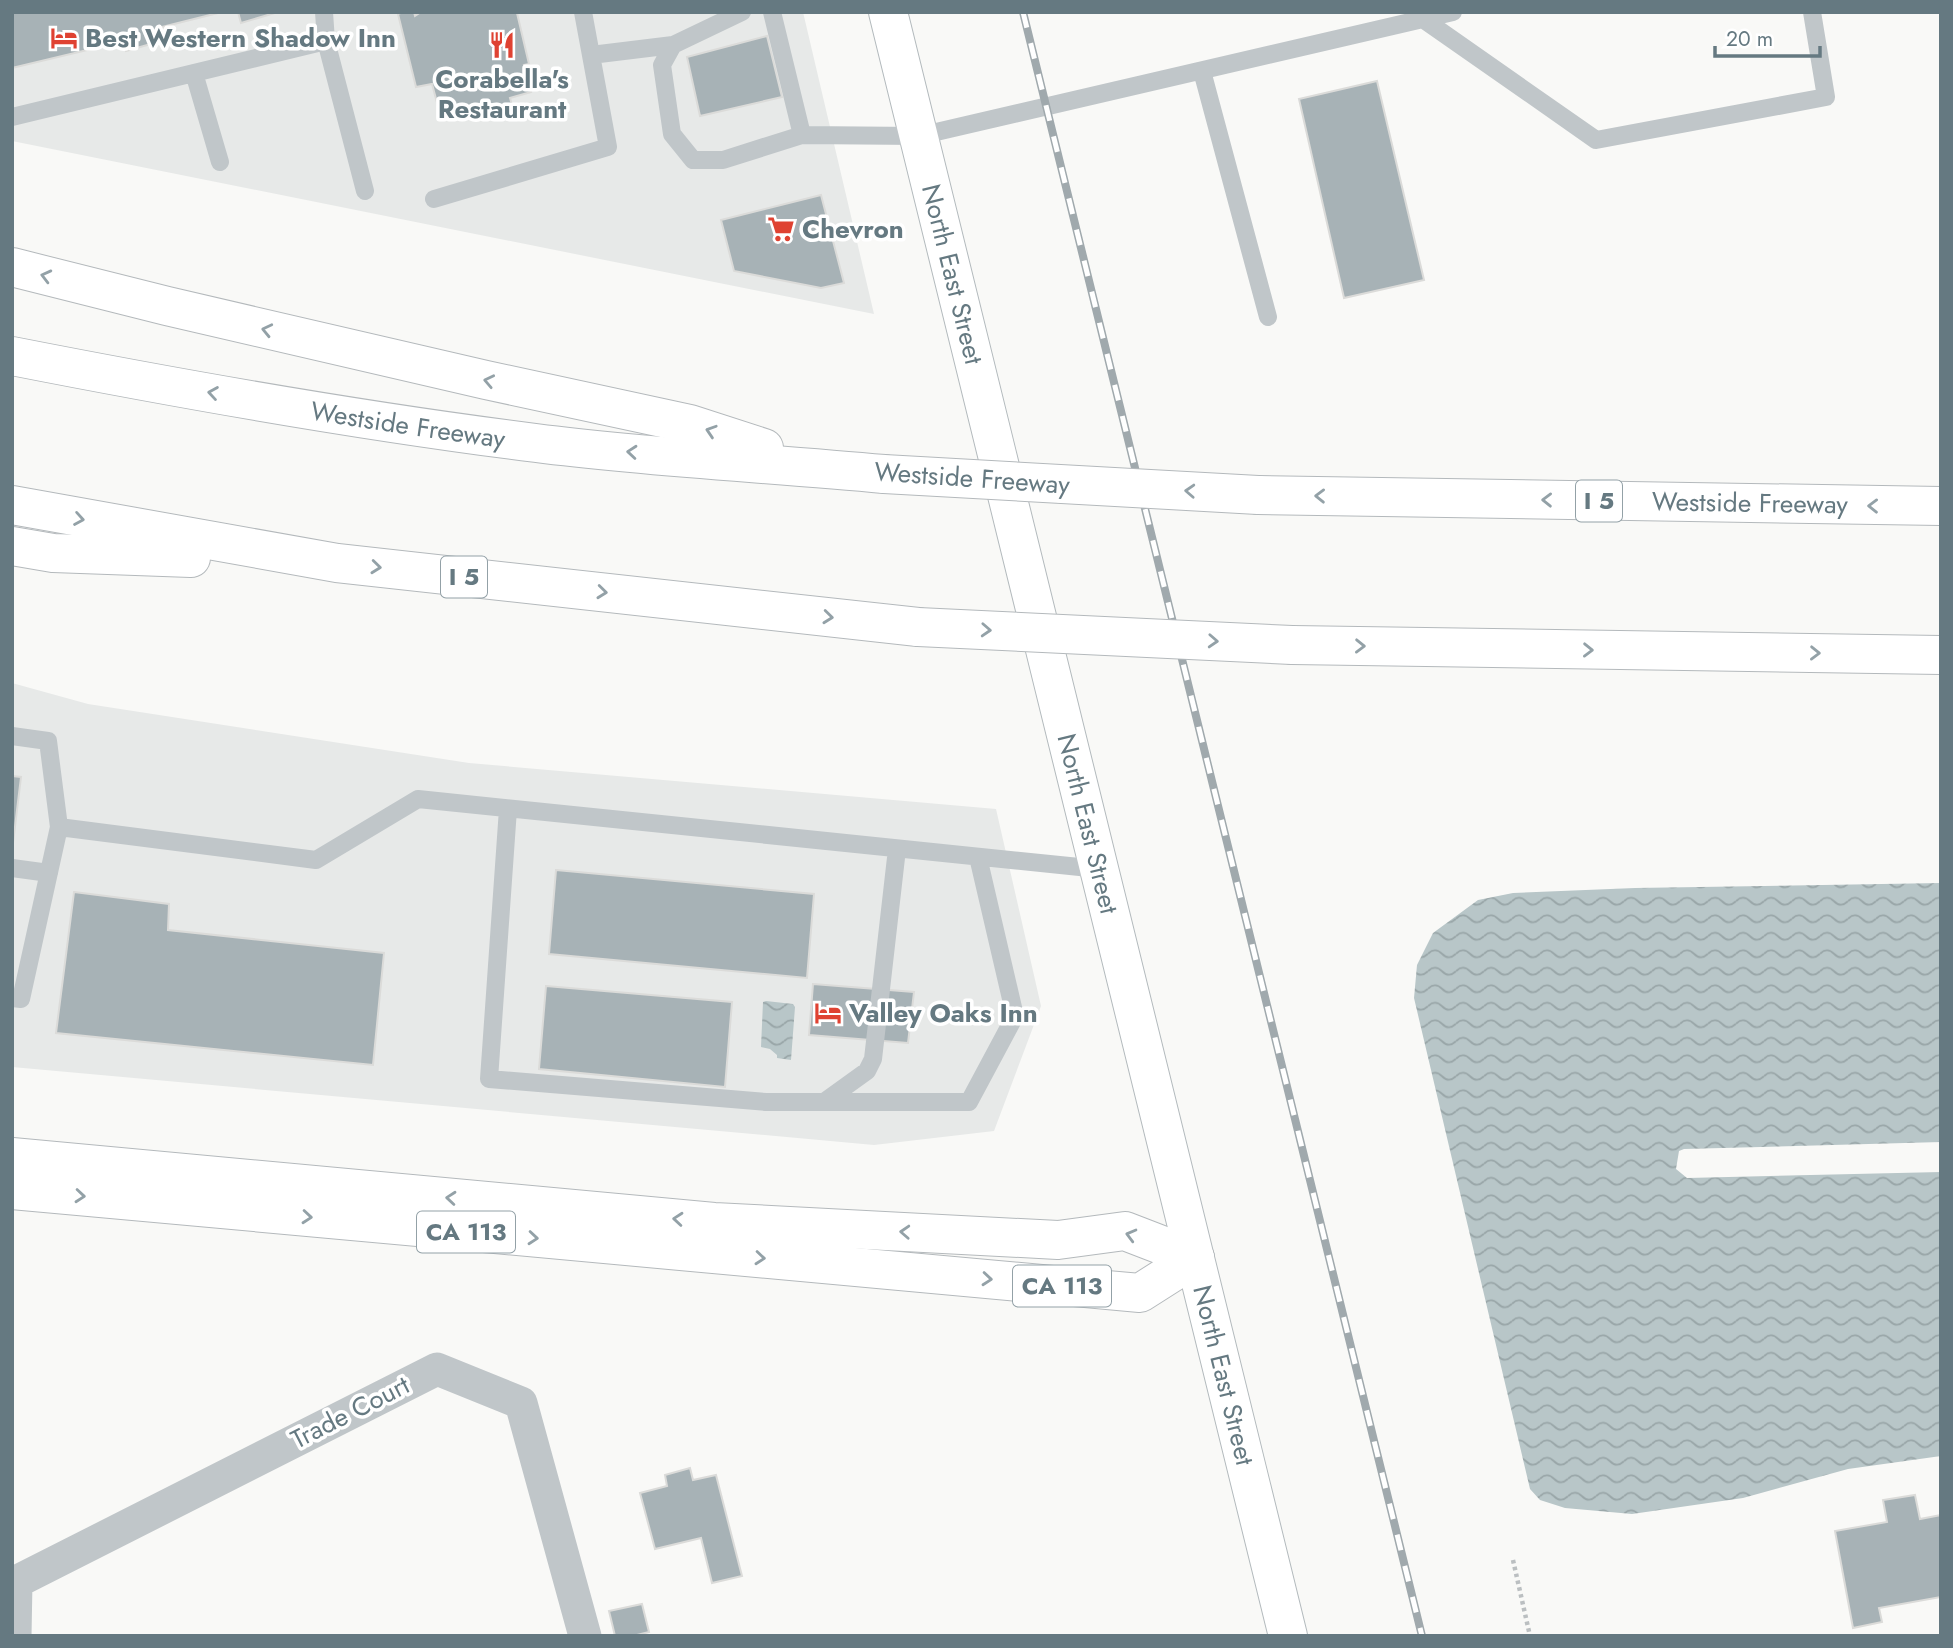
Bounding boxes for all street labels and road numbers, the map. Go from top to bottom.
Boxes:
street label: North East Street [912,180,993,369]
street label: Westside Freeway [308,392,508,458]
street label: Westside Freeway [873,452,1072,504]
road number: I 5 [1576,480,1622,522]
street label: Westside Freeway [1652,482,1849,524]
road number: I 5 [441,556,487,598]
street label: North East Street [1047,730,1129,919]
road number: CA 113 [417,1212,515,1252]
road number: CA 113 [1013,1266,1111,1306]
street label: North East Street [1183,1281,1264,1470]
street label: Trade Court [284,1366,416,1458]

